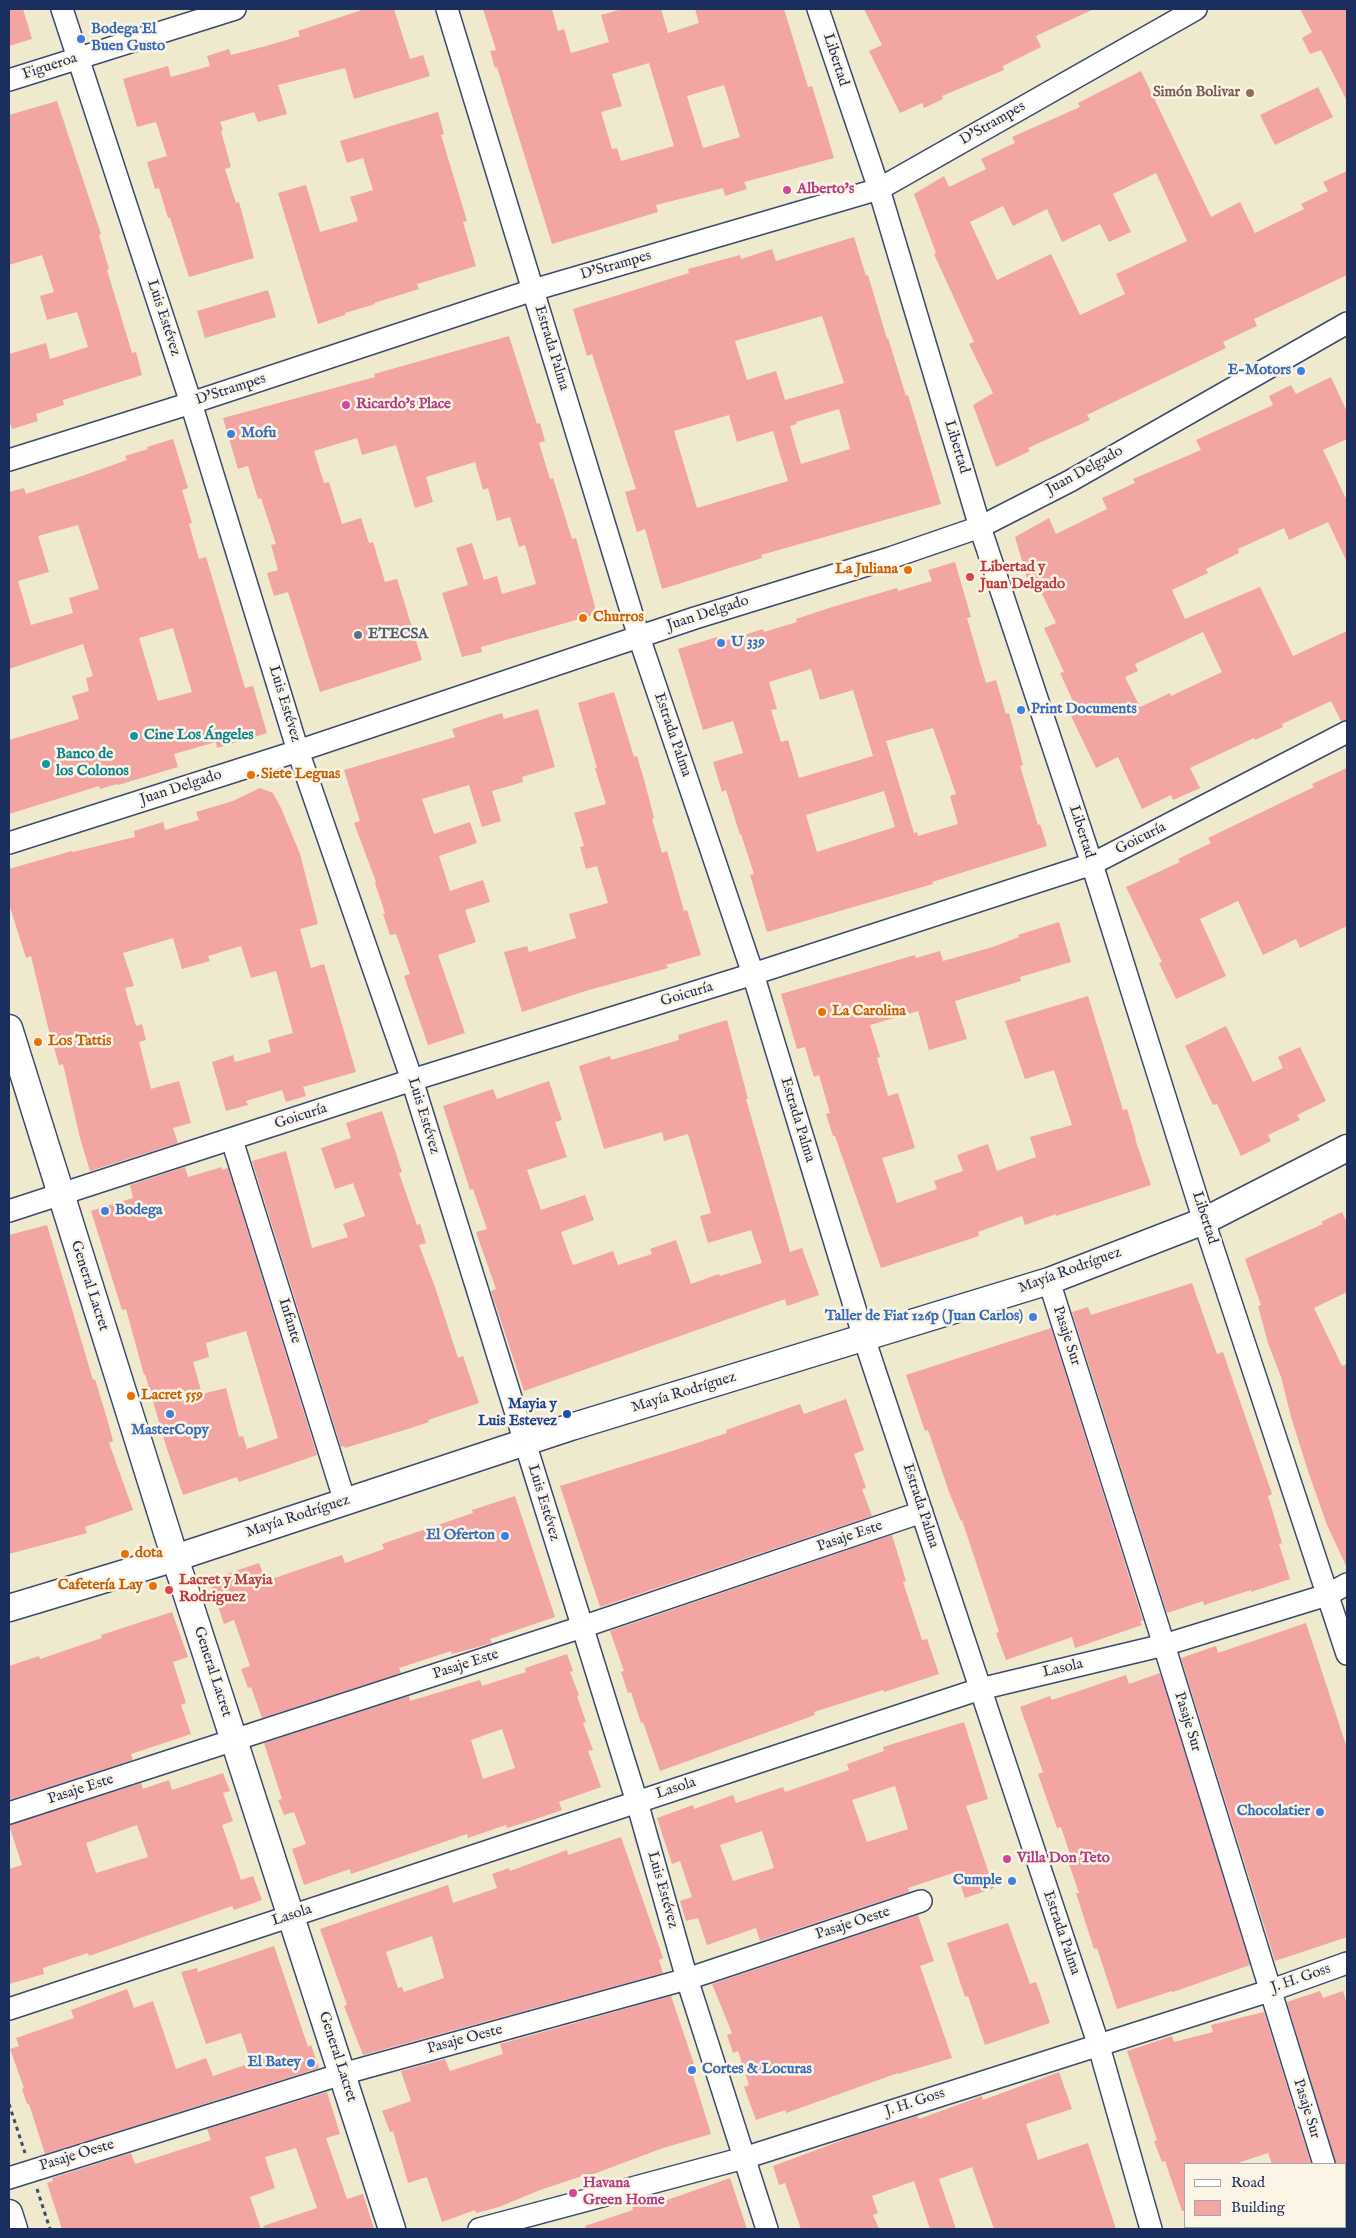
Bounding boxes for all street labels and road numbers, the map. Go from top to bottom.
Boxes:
street label: Libertad [818,31,852,89]
street label: Figueroa [20,50,80,84]
street label: D'Strampes [957,98,1029,150]
street label: D'Strampes [579,247,653,285]
street label: Luis Estévez [142,278,184,358]
street label: Estrada Palma [530,303,572,393]
street label: D'Strampes [194,370,268,410]
street label: Libertad [939,418,973,476]
street label: Juan Delgado [1043,443,1127,499]
street label: Juan Delgado [665,592,751,636]
street label: Luis Estévez [264,664,304,744]
street label: Estrada Palma [649,691,695,779]
street label: Juan Delgado [138,766,224,810]
street label: Libertad [1064,803,1098,861]
street label: Goicuría [1113,819,1169,859]
street label: Goicuría [658,978,716,1012]
street label: Estrada Palma [776,1075,818,1165]
street label: Luis Estévez [403,1076,443,1156]
street label: Goicuría [272,1100,330,1134]
street label: Libertad [1187,1189,1221,1247]
street label: General Lacret [66,1238,112,1334]
street label: Mayía Rodríguez [1016,1244,1124,1298]
street label: Infante [274,1296,304,1346]
street label: Pasaje Sur [1048,1304,1084,1368]
street label: Mayía Rodríguez [630,1369,738,1417]
street label: Estrada Palma [898,1461,942,1551]
street label: Luis Estévez [523,1463,563,1543]
street label: Mayía Rodríguez [244,1492,352,1542]
street label: Pasaje Este [815,1517,885,1557]
street label: General Lacret [189,1624,235,1720]
street label: Pasaje Este [431,1646,501,1684]
street label: Lasola [1041,1656,1085,1682]
street label: Pasaje Sur [1169,1690,1205,1754]
street label: Pasaje Este [46,1771,116,1809]
street label: Lasola [654,1774,698,1804]
street label: Luis Estévez [642,1849,682,1931]
street label: Estrada Palma [1038,1889,1084,1977]
street label: Lasola [270,1901,314,1931]
street label: Pasaje Oeste [814,1904,892,1944]
street label: J. H. Goss [1269,1960,1333,1998]
street label: General Lacret [314,2009,360,2105]
street label: Pasaje Oeste [425,2021,505,2059]
street label: Pasaje Sur [1288,2077,1324,2141]
street label: J. H. Goss [883,2085,947,2121]
street label: Pasaje Oeste [37,2136,117,2176]

